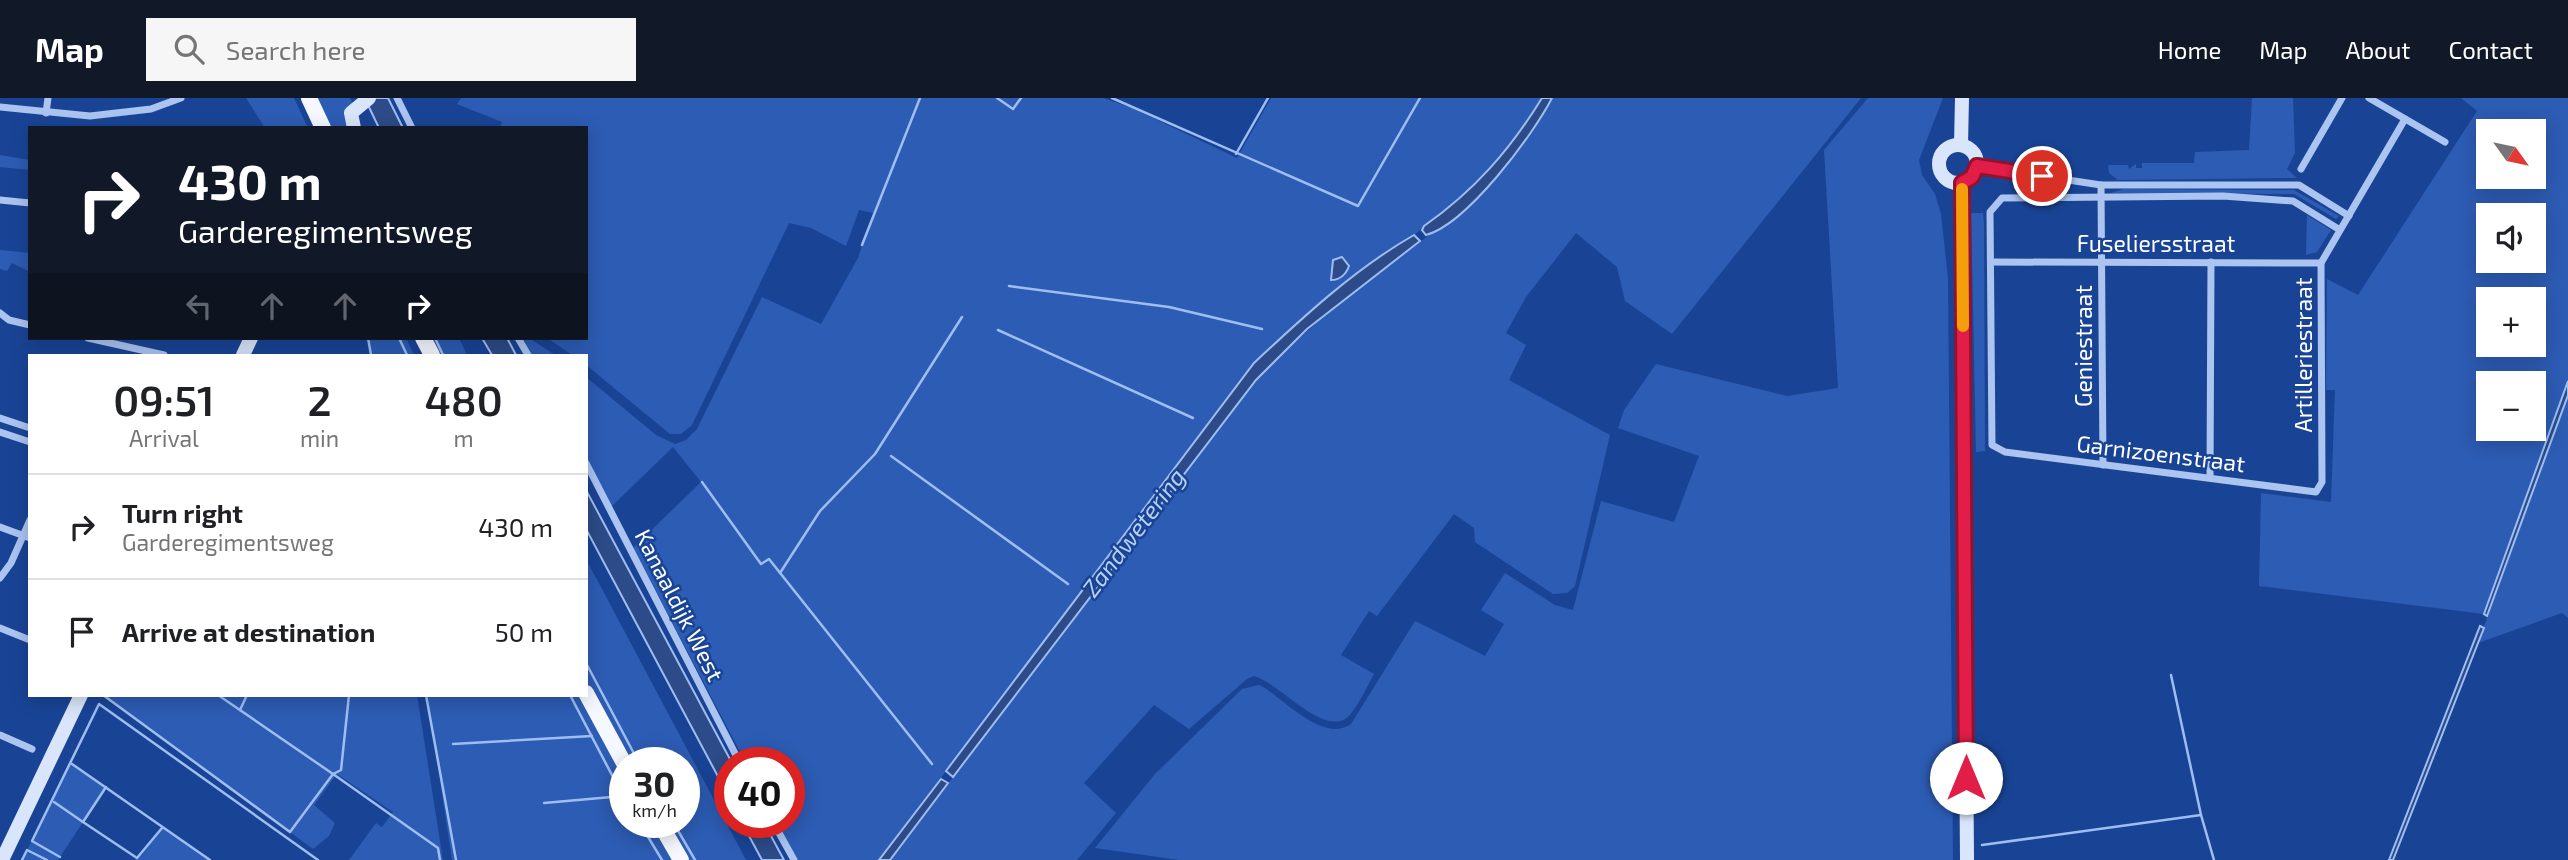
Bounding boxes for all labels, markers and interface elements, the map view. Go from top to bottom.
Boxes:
search box [146,18,636,81]
text: Map [35,29,104,69]
icon: search [170,30,208,68]
text: Search here [226,34,365,65]
text: Home [2158,35,2221,64]
text: Map [2259,35,2307,64]
text: About [2345,35,2411,64]
text: Contact [2449,35,2533,64]
north arrow [2476,119,2546,189]
map controls [2476,119,2546,441]
pin [2012,146,2072,206]
text: 430 m [178,151,322,210]
icon: right [63,154,154,245]
icon: arrive [2023,157,2061,195]
button: sound [2476,203,2546,273]
text: Garderegimentsweg [178,211,473,249]
street label: Fuseliersstraat [2077,229,2236,257]
street label: Artilleriestraat [2289,277,2317,432]
street label: Geniestraat [2069,285,2097,407]
icon: left [180,287,218,325]
icon: ahead [253,287,291,325]
icon: ahead [326,287,364,325]
icon: right [399,287,437,325]
button: + [2476,287,2546,357]
button: − [2476,371,2546,441]
text: 09:51 [113,374,215,424]
text: 2 [307,374,332,424]
text: 480 [424,374,503,424]
text: Arrival [129,424,199,452]
text: min [300,424,339,452]
text: m [453,424,474,452]
street label: Garnizoenstraat [2075,429,2247,477]
water label: Zandwetering [1075,462,1191,602]
text: Turn right [122,497,243,528]
icon: right [63,508,101,546]
text: 430 m [478,511,553,542]
street label: Kanaaldijk West [630,524,730,686]
text: Garderegimentsweg [122,528,334,556]
icon: arrive [63,613,101,651]
text: Arrive at destination [122,616,375,647]
text: 50 m [495,616,553,647]
position arrow [1929,741,2003,815]
speed limit sign: 40 [714,747,805,838]
text: 30 [634,762,675,804]
text: km/h [632,799,677,821]

